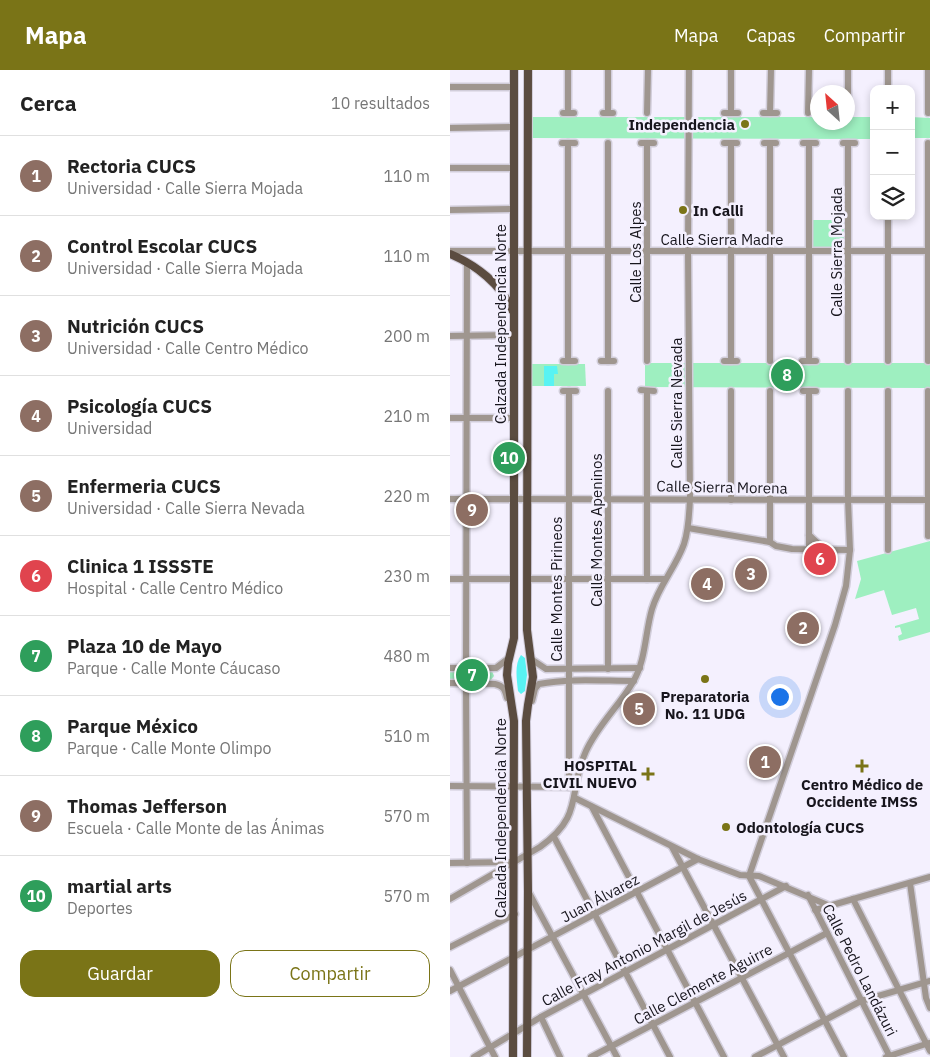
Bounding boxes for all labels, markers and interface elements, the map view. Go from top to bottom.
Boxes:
text: Mapa [25,19,87,51]
text: Mapa [674,24,718,47]
text: Capas [746,24,796,47]
text: Compartir [824,24,905,47]
north arrow [810,85,855,130]
map controls [870,85,915,220]
button: + [870,85,915,130]
text: Cerca [20,89,77,117]
text: 10 resultados [331,93,430,113]
place label: Independencia [628,115,735,134]
marker: Independencia [739,118,751,130]
button: − [870,130,915,175]
text: Rectoria CUCS [67,154,196,178]
text: 1 [31,166,41,186]
text: 110 m [383,166,430,186]
button: layers [870,175,915,220]
text: Universidad · Calle Sierra Mojada [67,178,303,198]
street label: Calle Sierra Mojada [827,187,846,317]
street label: Calle Los Alpes [626,201,645,303]
place label: In Calli [693,201,744,220]
marker: In Calli [677,204,689,216]
street label: Calzada Independencia Norte [491,224,510,424]
street label: Calle Sierra Madre [661,230,783,249]
text: Control Escolar CUCS [67,234,257,258]
text: 2 [31,246,41,266]
text: 110 m [383,246,430,266]
text: Universidad · Calle Sierra Mojada [67,258,303,278]
text: Nutrición CUCS [67,314,204,338]
text: 3 [31,326,41,346]
text: 200 m [383,326,430,346]
street label: Calle Sierra Nevada [667,337,686,469]
text: Universidad · Calle Centro Médico [67,338,309,358]
pin: 8 [771,356,803,394]
text: Psicología CUCS [67,394,212,418]
text: 4 [31,406,41,426]
text: 210 m [383,406,430,426]
text: Universidad [67,418,152,438]
pin: 10 [493,439,525,477]
street label: Calle Montes Apeninos [587,453,606,607]
text: Enfermeria CUCS [67,474,221,498]
street label: Calle Sierra Morena [656,476,788,498]
text: 5 [31,486,41,506]
text: 220 m [383,486,430,506]
pin: 9 [456,491,488,529]
text: Universidad · Calle Sierra Nevada [67,498,305,518]
street label: Calle Montes Pirineos [547,516,566,662]
pin: 6 [804,540,836,578]
text: Clinica 1 ISSSTE [67,554,214,578]
pin: 3 [735,555,767,593]
pin: 4 [691,565,723,603]
text: 6 [31,566,41,586]
text: 230 m [383,566,430,586]
text: Hospital · Calle Centro Médico [67,578,283,598]
pin: 2 [787,609,819,647]
text: Plaza 10 de Mayo [67,634,222,658]
text: 7 [31,646,41,666]
text: 480 m [383,646,430,666]
pin: 7 [456,656,488,694]
text: Parque · Calle Monte Cáucaso [67,658,281,678]
marker: Preparatoria No. 11 UDG [699,673,711,685]
your location [767,684,793,710]
place label: Preparatoria No. 11 UDG [660,687,750,723]
pin: 5 [623,690,655,728]
text: Parque México [67,714,198,738]
street label: Calzada Independencia Norte [491,718,510,918]
text: 8 [31,726,41,746]
text: 510 m [383,726,430,746]
text: Parque · Calle Monte Olimpo [67,738,271,758]
pin: 1 [749,743,781,781]
place label: HOSPITAL CIVIL NUEVO [543,756,637,792]
marker: Centro Médico de Occidente IMSS [855,759,869,773]
marker: HOSPITAL CIVIL NUEVO [641,767,655,781]
place label: Centro Médico de Occidente IMSS [801,775,923,811]
text: Thomas Jefferson [67,794,227,818]
text: 9 [31,806,41,826]
text: 570 m [383,806,430,826]
text: Escuela · Calle Monte de las Ánimas [67,818,324,838]
place label: Odontología CUCS [736,818,864,837]
marker: Odontología CUCS [720,821,732,833]
street label: Juan Álvarez [558,870,642,926]
text: martial arts [67,874,172,898]
text: 10 [26,886,46,906]
text: 570 m [383,886,430,906]
street label: Calle Fray Antonio Margil de Jesús [538,886,750,1010]
text: Deportes [67,898,133,918]
street label: Calle Pedro Landázuri [818,901,902,1039]
street label: Calle Clemente Aguirre [630,939,776,1029]
button: Guardar [20,950,220,997]
button: Compartir [230,950,430,997]

